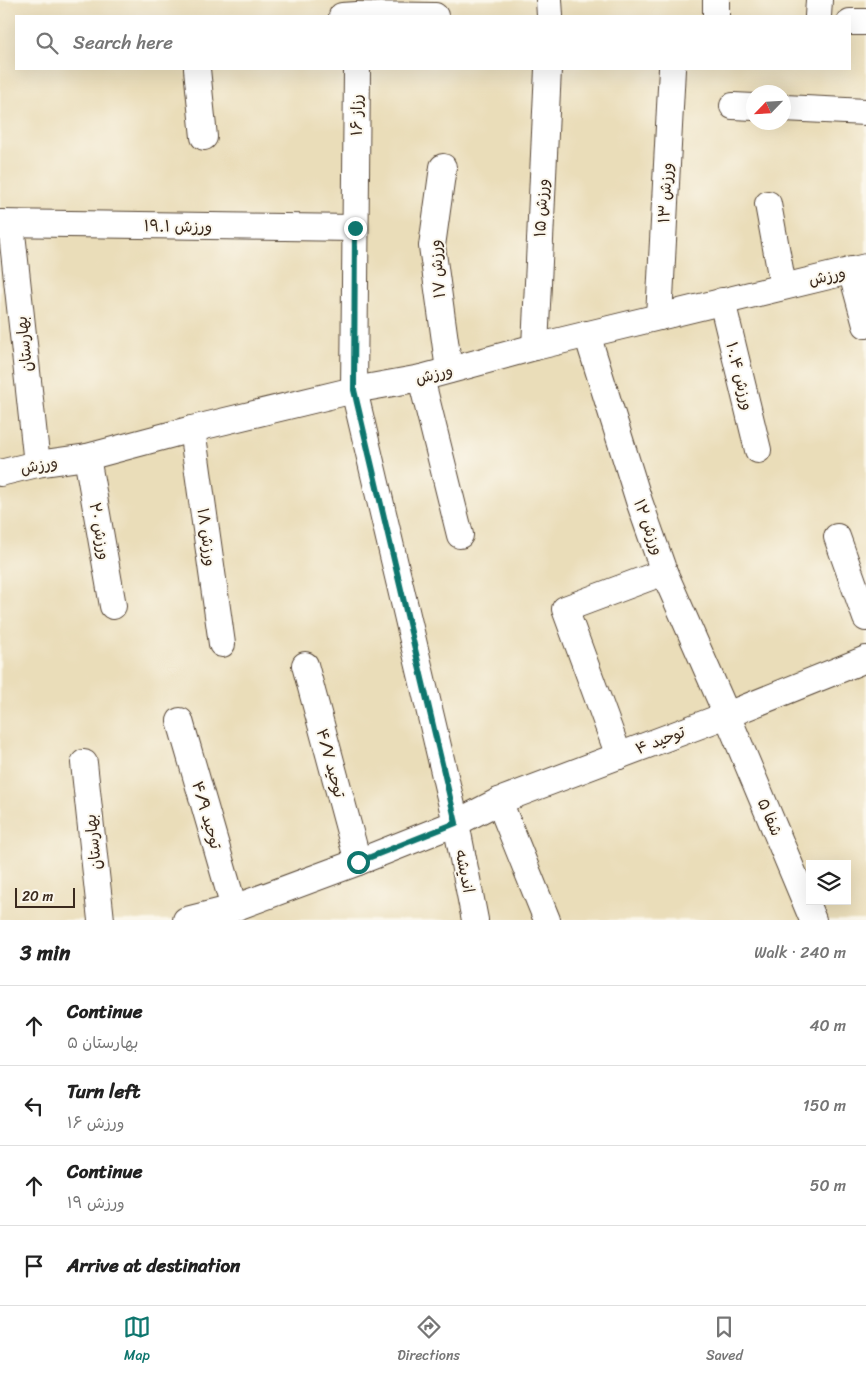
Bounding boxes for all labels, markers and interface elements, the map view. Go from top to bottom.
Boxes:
search box [15,15,851,70]
text: Search here [73,26,173,59]
icon: search [33,29,61,57]
north arrow [746,85,791,130]
street label: رزاز ۱۶ [342,94,371,136]
street label: ورزش ۱۳ [649,162,681,224]
street label: ورزش ۱۵ [525,178,557,238]
street label: ورزش ۱۹.۱ [144,211,212,241]
route end [344,217,367,240]
street label: ورزش ۱۷ [420,238,454,300]
street label: ورزش [805,258,849,294]
street label: بهارستان [7,315,41,373]
street label: ورزش ۱۰.۴ [718,339,762,413]
street label: ورزش [412,355,456,393]
street label: ورزش [18,447,60,483]
street label: ورزش ۱۲ [625,495,673,559]
street label: ورزش ۲۰ [81,500,119,562]
street label: ورزش ۱۸ [189,506,225,568]
street label: توحید ۴ [631,717,690,763]
street label: توحید ۴/۷ [308,725,354,801]
street label: توحید ۴/۹ [183,778,231,853]
street label: شفا ۵ [749,793,791,841]
street label: بهارستان [76,813,110,871]
street label: اندیشه [447,847,483,895]
route start [347,851,370,874]
map controls [806,860,851,905]
button: layers [806,860,851,905]
text: 20 m [22,884,53,909]
scale bar [15,885,75,908]
text: 3 min [20,934,70,972]
text: Walk · 240 m [754,938,846,967]
text: Continue [67,995,143,1028]
text: 40 m [809,1011,846,1040]
icon: ahead [20,1012,48,1040]
text: بهارستان ۵ [67,1028,138,1057]
text: Turn left [67,1075,140,1108]
text: 150 m [803,1091,846,1120]
icon: left [20,1092,48,1120]
text: ورزش ۱۶ [67,1108,124,1137]
text: Continue [67,1155,143,1188]
text: 50 m [810,1171,846,1200]
icon: ahead [20,1172,48,1200]
text: ورزش ۱۹ [67,1188,125,1217]
text: Arrive at destination [67,1249,240,1282]
icon: arrive [20,1252,48,1280]
tab: Map [123,1313,151,1368]
tab: Directions [397,1313,460,1368]
tab: Saved [706,1313,743,1368]

